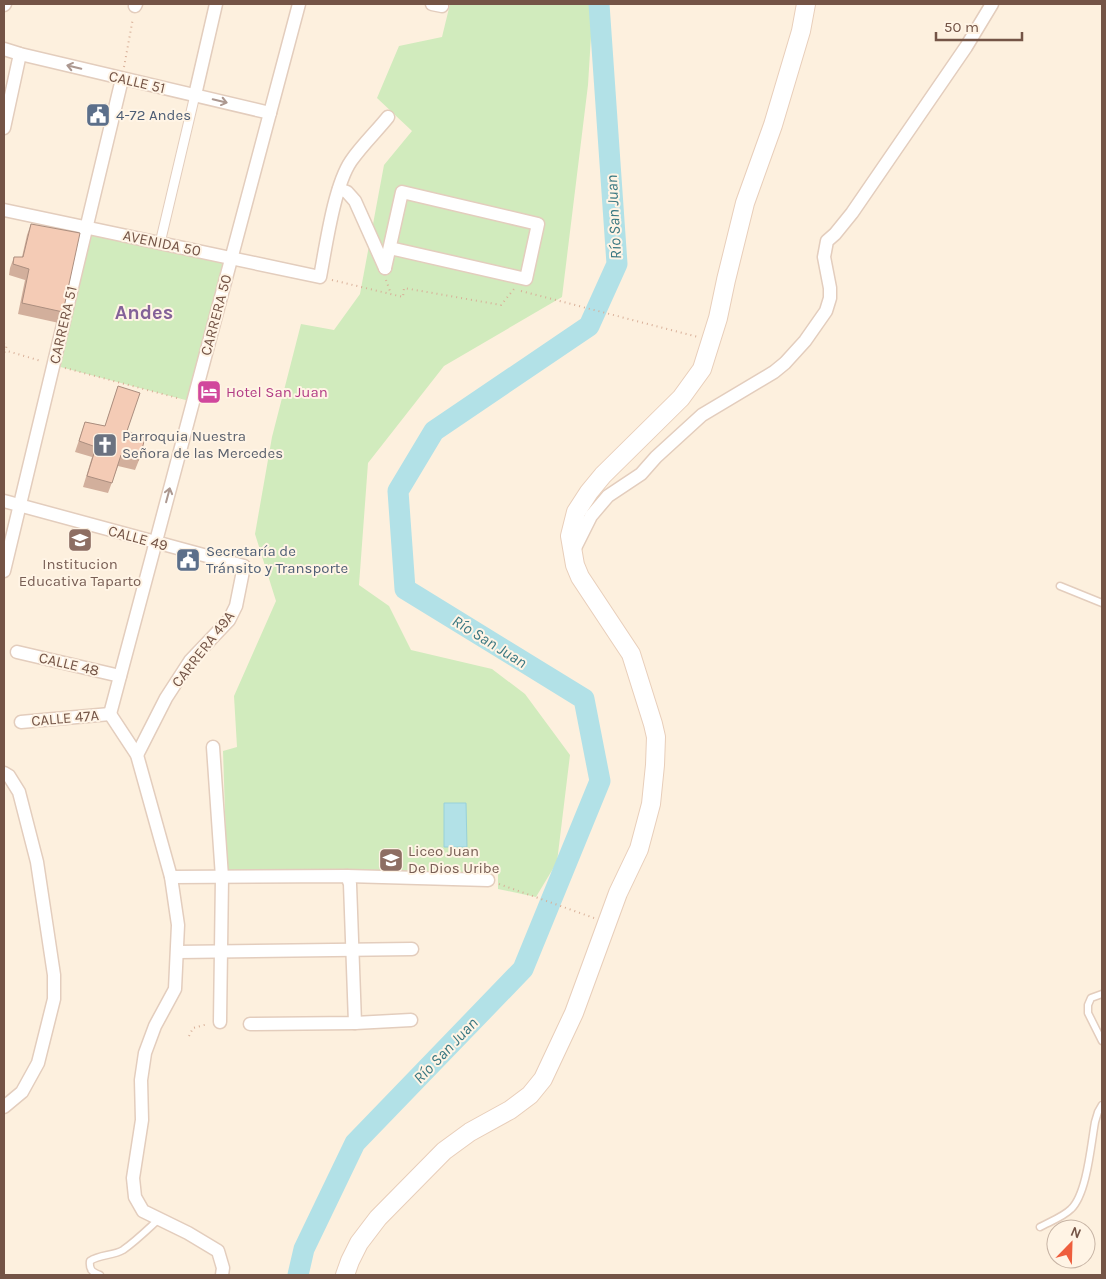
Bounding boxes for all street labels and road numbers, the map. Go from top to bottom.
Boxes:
street label: CALLE 51 [107,67,167,97]
street label: AVENIDA 50 [121,226,203,260]
street label: CARRERA 50 [197,272,236,358]
street label: CARRERA 51 [45,284,81,366]
street label: CALLE 49 [106,521,170,555]
street label: CARRERA 49A [168,607,239,691]
street label: CALLE 48 [37,648,101,680]
street label: CALLE 47A [30,706,100,730]

